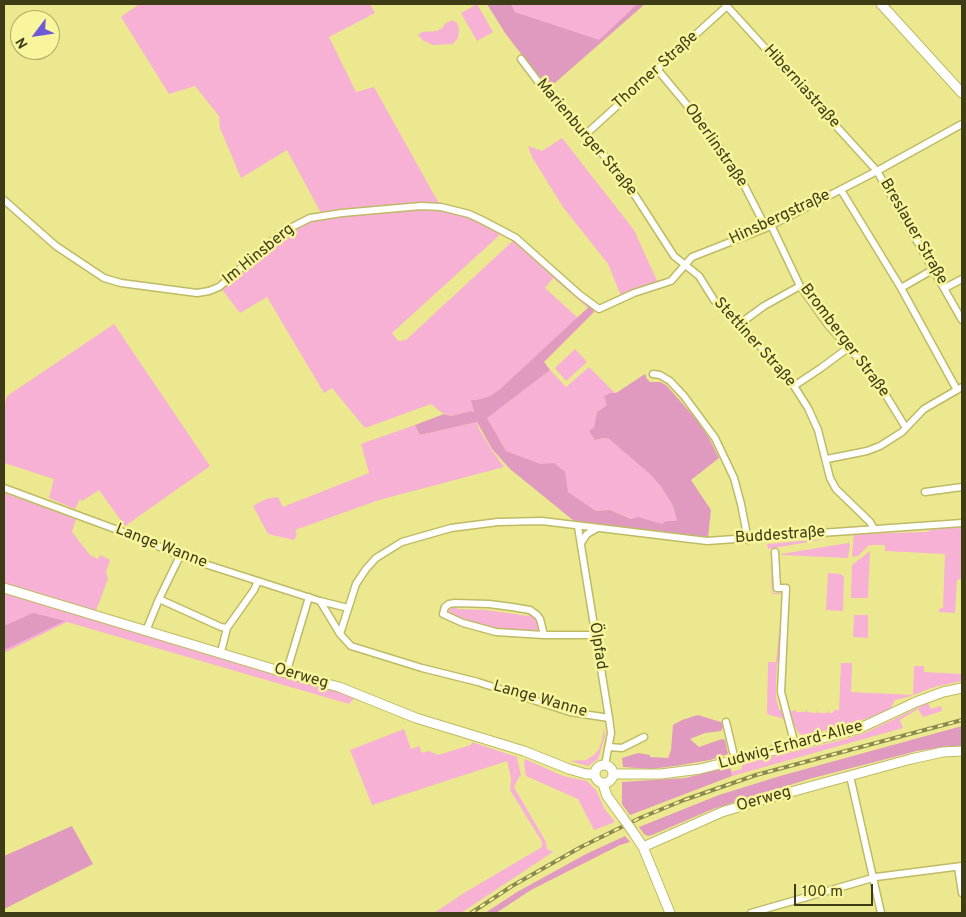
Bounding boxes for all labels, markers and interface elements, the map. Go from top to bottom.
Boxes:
north arrow [10,10,60,60]
street label: Thorner Straße [609,28,703,114]
text: N [13,34,32,51]
street label: Hiberniastraße [759,41,843,133]
street label: Marienburger Straße [531,75,641,201]
street label: Oberlinstraße [679,101,751,191]
street label: Breslauer Straße [875,176,951,288]
street label: Hinsbergstraße [726,186,834,250]
street label: Im Hinsberg [219,220,299,290]
street label: Bromberger Straße [795,281,893,401]
street label: Stettiner Straße [709,294,799,392]
street label: Lange Wanne [112,521,210,573]
street label: Buddestraße [734,523,826,549]
street label: Ölpfad [584,621,610,671]
street label: Oerweg [272,660,330,694]
street label: Lange Wanne [491,677,589,723]
street label: Ludwig-Erhard-Allee [717,717,865,775]
street label: Oerweg [735,783,793,817]
scale bar [796,874,875,906]
text: 100 m [802,883,843,902]

